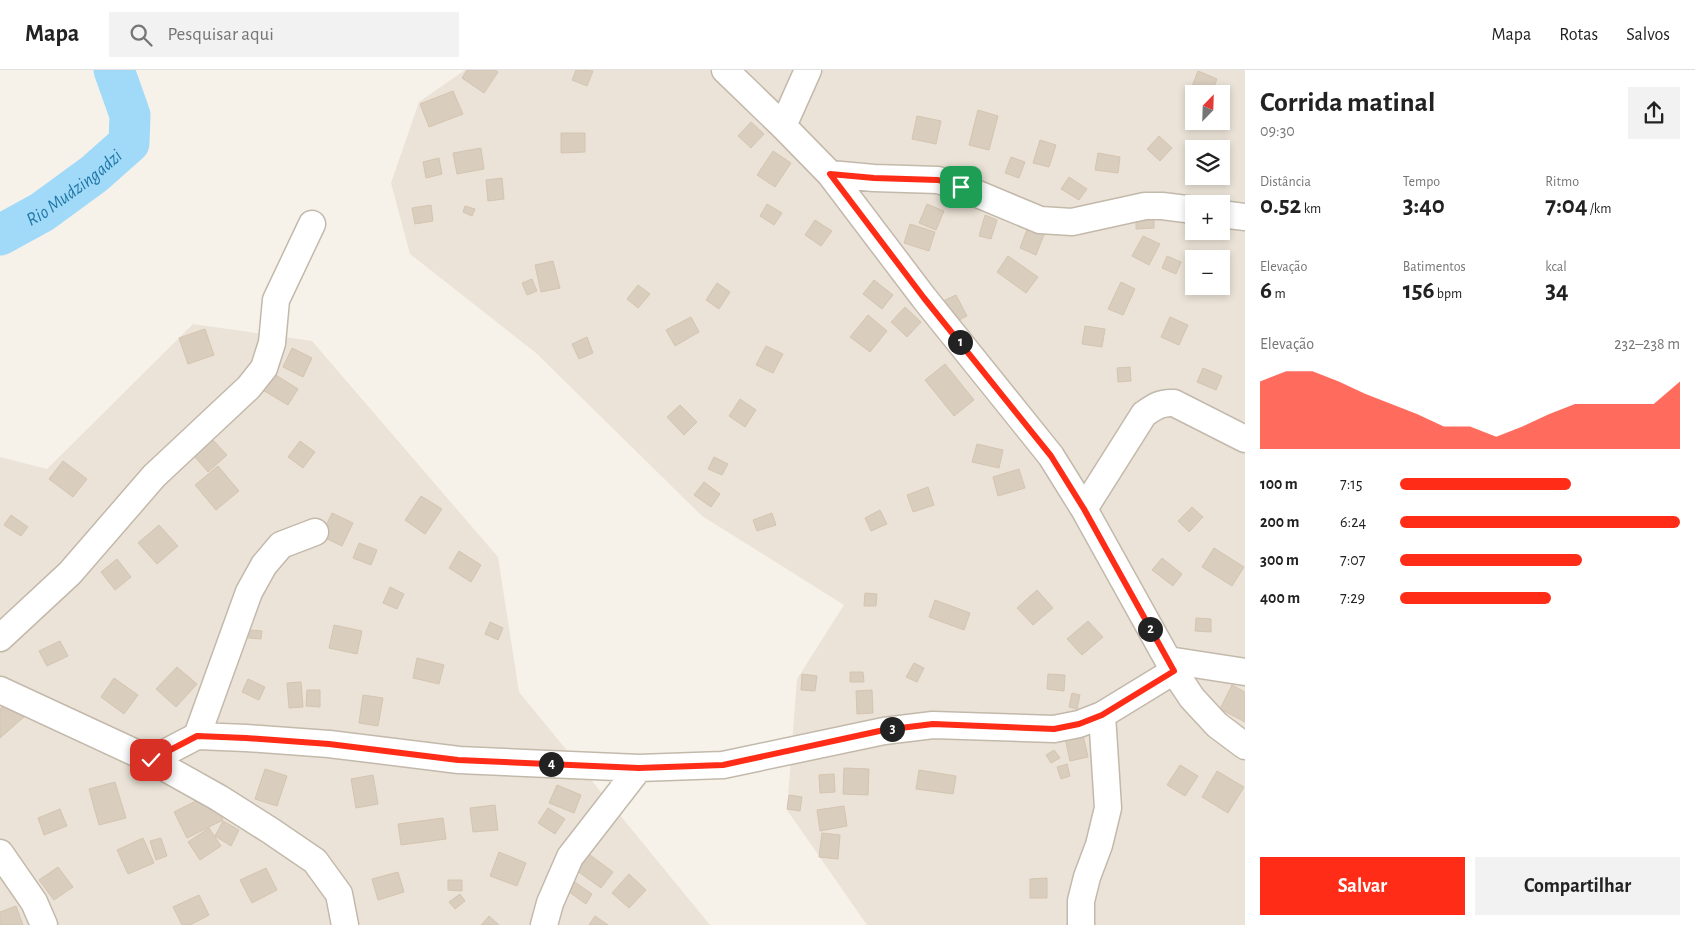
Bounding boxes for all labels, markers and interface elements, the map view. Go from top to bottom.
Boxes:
search box [109,12,459,57]
icon: search [127,21,155,49]
text: Mapa [25,22,79,46]
text: Pesquisar aqui [167,25,274,44]
text: Mapa [1492,26,1531,44]
text: Rotas [1559,26,1598,44]
text: Salvos [1626,26,1670,44]
north arrow [1185,85,1230,130]
map controls [1185,85,1230,295]
button: share [1628,87,1680,139]
text: Corrida matinal [1260,89,1435,117]
text: 09:30 [1260,123,1295,139]
button: layers [1185,140,1230,185]
water label: Rio Mudzingadzi [23,146,126,230]
pin [940,166,982,208]
icon: arrive [947,173,975,201]
text: Distância [1260,175,1311,189]
text: Tempo [1403,175,1440,189]
text: Ritmo [1545,175,1579,189]
text: 0.52 [1260,193,1301,218]
text: 3:40 [1403,193,1445,218]
text: 7:04 [1545,193,1587,218]
button: + [1185,195,1230,240]
text: km [1301,202,1321,216]
text: /km [1587,202,1611,216]
button: − [1185,250,1230,295]
text: Elevação [1260,260,1307,274]
text: Batimentos [1403,260,1466,274]
text: kcal [1545,260,1567,274]
text: 6 [1260,278,1272,303]
text: 156 [1403,278,1435,303]
text: 34 [1545,278,1569,303]
text: m [1272,287,1286,301]
text: bpm [1435,287,1462,301]
pin: 1 [948,330,972,354]
text: 1 [958,335,963,349]
text: Elevação [1260,336,1314,352]
text: 232–238 m [1614,336,1680,352]
text: 100 m [1260,476,1298,492]
text: 7:15 [1340,476,1363,492]
text: 200 m [1260,514,1300,530]
text: 6:24 [1340,514,1366,530]
text: 300 m [1260,552,1299,568]
text: 7:07 [1340,552,1365,568]
text: 400 m [1260,590,1300,606]
text: 7:29 [1340,590,1365,606]
pin: 2 [1138,616,1162,642]
text: 2 [1147,622,1154,636]
pin: 3 [880,716,904,742]
text: 3 [889,722,896,736]
pin [130,739,172,781]
icon: check [137,746,165,774]
pin: 4 [538,752,564,776]
text: 4 [548,757,555,771]
button: Salvar [1260,857,1465,915]
button: Compartilhar [1475,857,1680,915]

